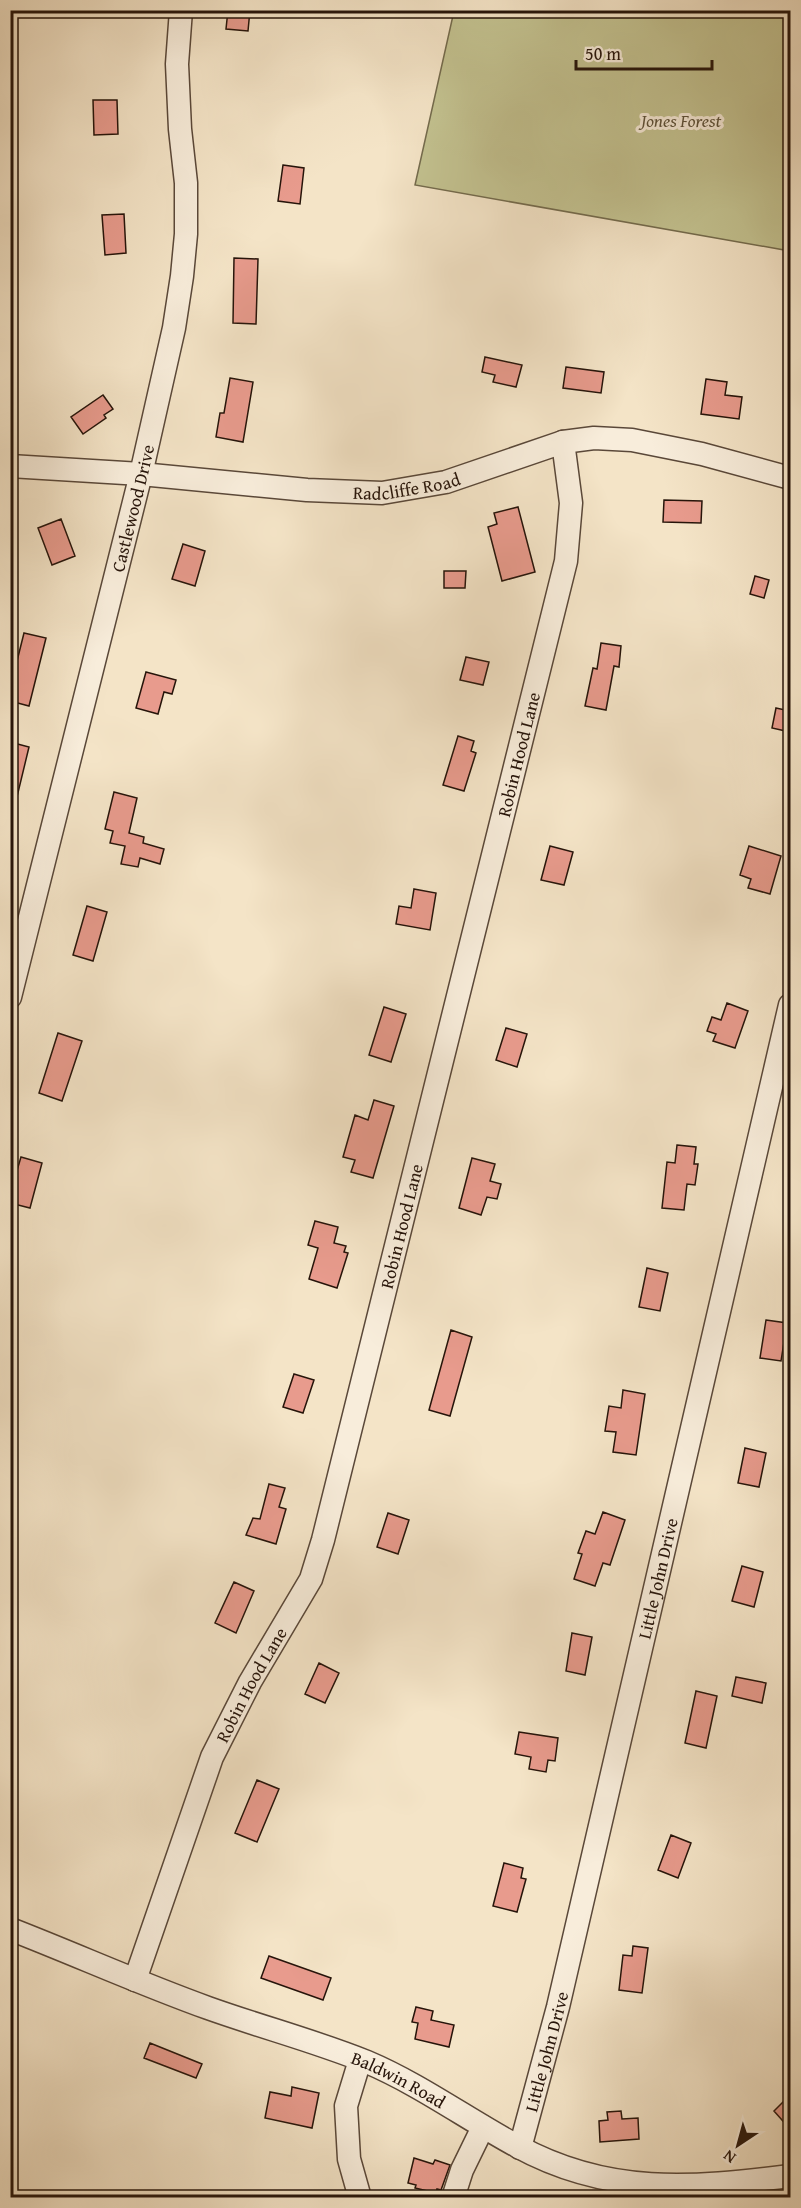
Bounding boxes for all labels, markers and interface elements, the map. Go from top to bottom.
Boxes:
scale bar [576,33,712,71]
text: 50 m [585,40,621,67]
park label: Jones Forest [638,107,721,134]
street label: Castlewood Drive [104,442,161,575]
street label: Radcliffe Road [352,465,464,506]
street label: Robin Hood Lane [490,689,547,820]
street label: Robin Hood Lane [372,1161,429,1291]
street label: Little John Drive [630,1515,684,1642]
street label: Robin Hood Lane [208,1622,293,1747]
street label: Little John Drive [517,1989,575,2115]
street label: Baldwin Road [348,2044,451,2115]
north arrow [708,2115,768,2175]
text: N [718,2144,741,2170]

